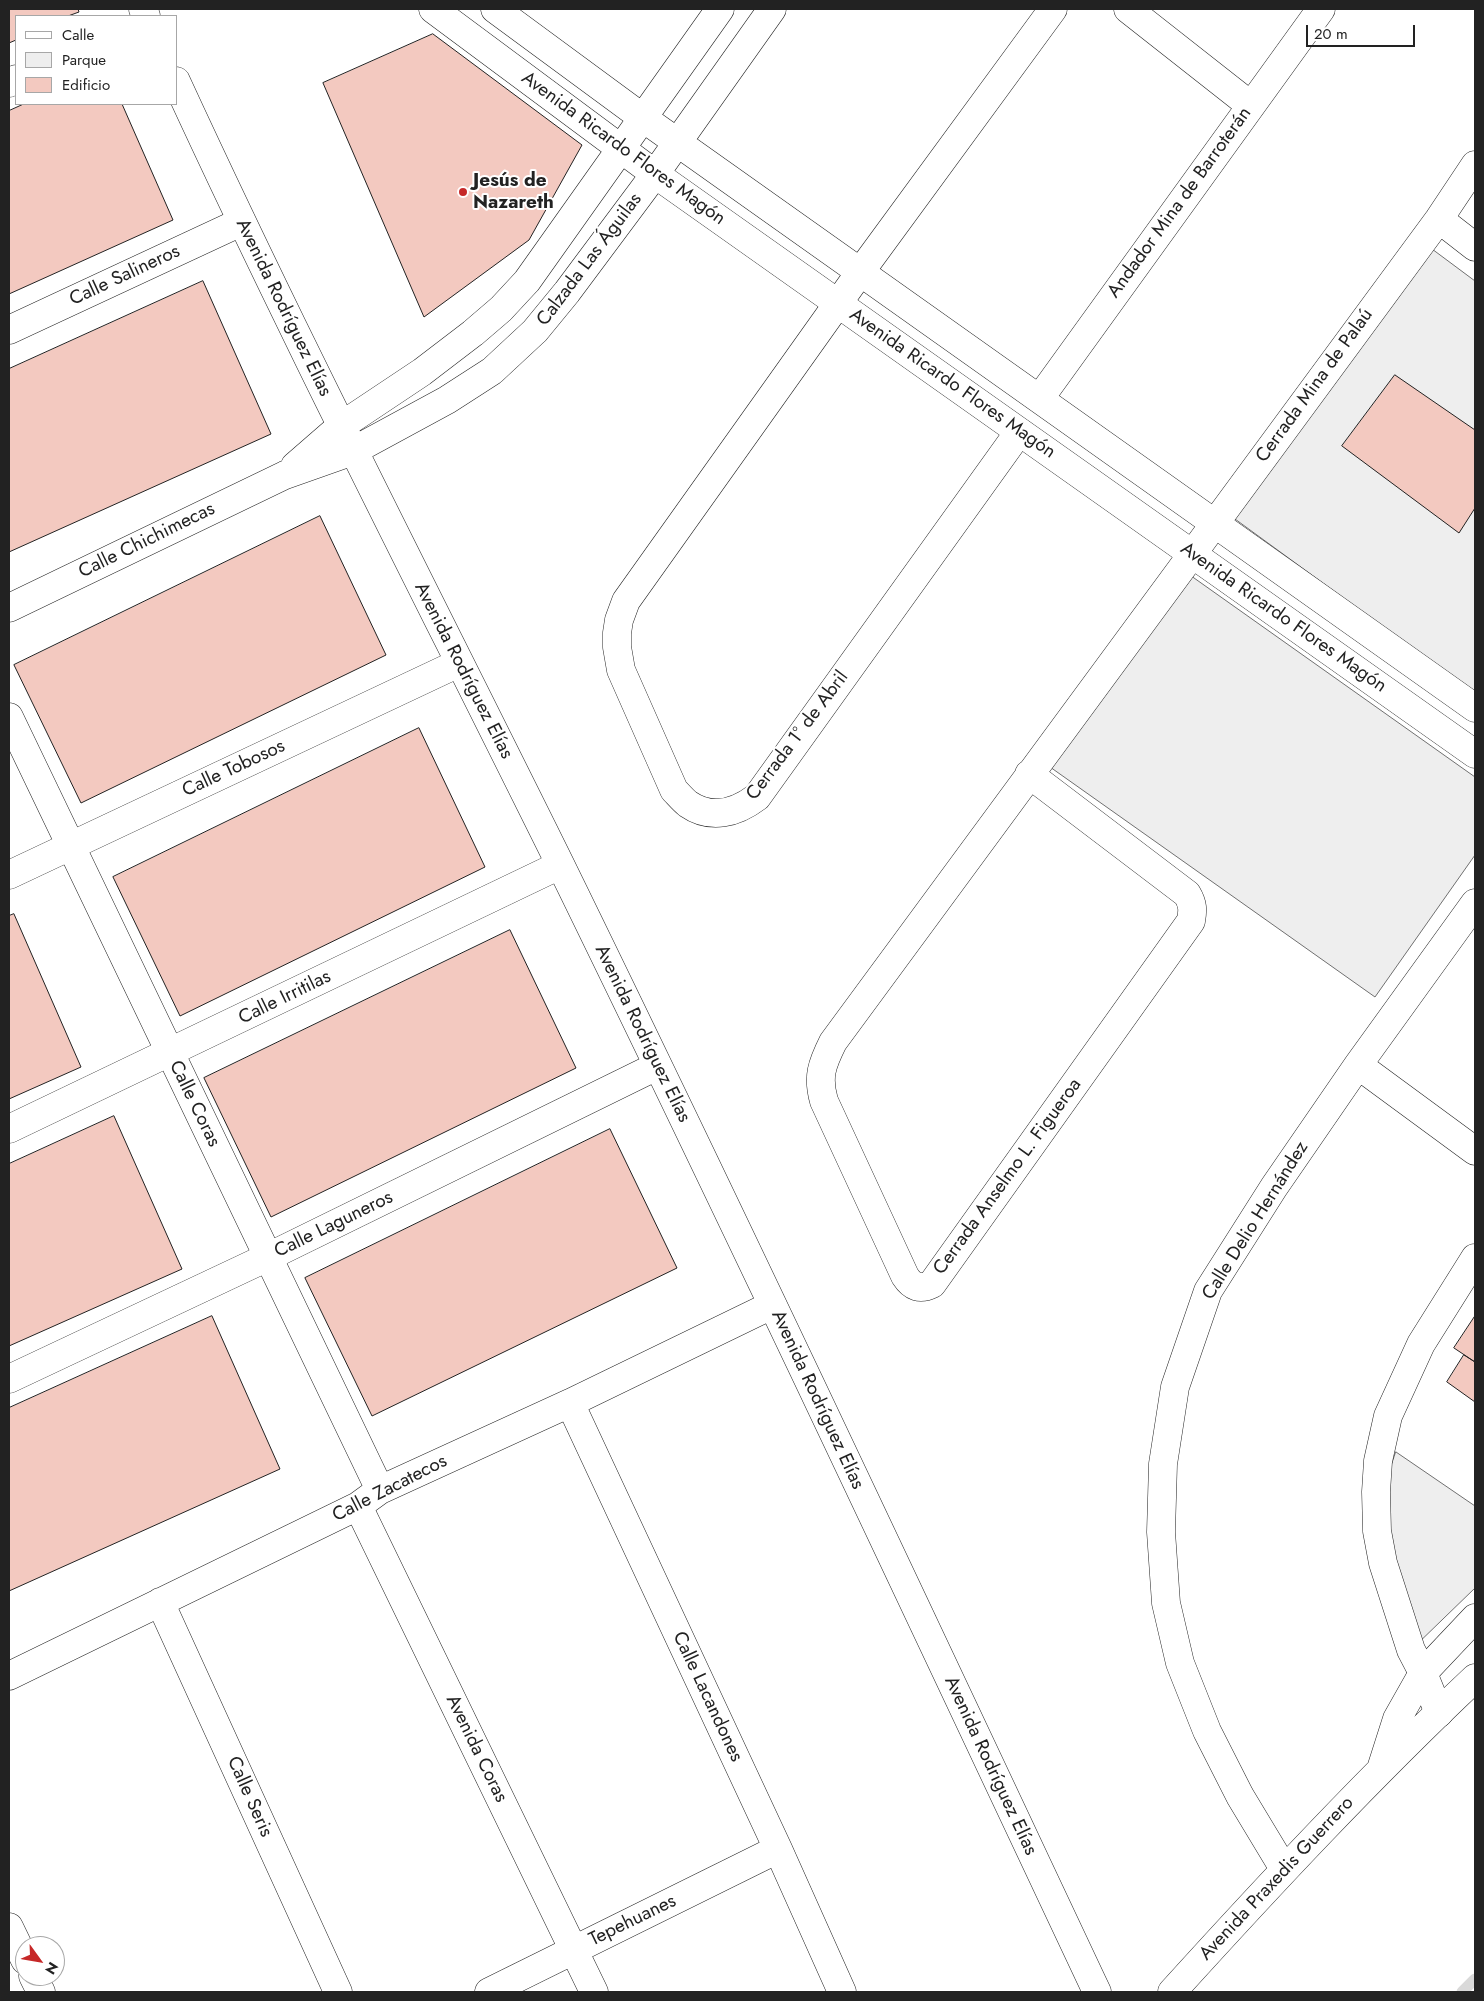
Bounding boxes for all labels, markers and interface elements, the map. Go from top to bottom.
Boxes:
legend [15,15,178,105]
scale bar [1309,15,1418,47]
text: 20 m [1314,23,1348,45]
text: Calle [62,24,94,46]
text: Parque [62,49,106,71]
street label: Avenida Ricardo Flores Magón [517,67,729,231]
text: Edificio [62,74,110,96]
street label: Andador Mina de Barroterán [1103,103,1257,303]
place label: Jesús de Nazareth [473,170,554,214]
marker: Jesús de Nazareth [457,186,469,198]
street label: Calzada Las Águilas [533,189,647,331]
street label: Avenida Rodríguez Elías [230,216,336,400]
street label: Calle Salineros [66,240,184,312]
street label: Avenida Ricardo Flores Magón [844,304,1060,464]
street label: Cerrada Mina de Palaú [1252,305,1378,467]
street label: Calle Chichimecas [75,498,219,584]
street label: Avenida Ricardo Flores Magón [1175,538,1391,698]
street label: Avenida Rodríguez Elías [409,579,517,763]
street label: Cerrada 1° de Abril [742,667,854,805]
street label: Calle Tobosos [179,735,289,803]
street label: Avenida Rodríguez Elías [589,942,695,1126]
street label: Calle Irritilas [235,966,335,1030]
street label: Calle Coras [163,1057,225,1151]
street label: Cerrada Anselmo L. Figueroa [929,1074,1087,1280]
street label: Calle Delio Hernández [1198,1138,1314,1304]
street label: Calle Laguneros [271,1187,397,1263]
street label: Avenida Rodríguez Elías [766,1307,868,1493]
street label: Calle Zacatecos [329,1450,451,1528]
street label: Calle Lacandones [667,1628,747,1766]
street label: Avenida Rodríguez Elías [939,1673,1041,1859]
street label: Avenida Coras [440,1692,512,1806]
street label: Calle Seris [221,1753,277,1841]
street label: Avenida Praxedis Guerrero [1195,1792,1359,1966]
street label: Tepehuanes [586,1890,680,1952]
north arrow [15,1936,65,1986]
text: N [40,1958,63,1978]

